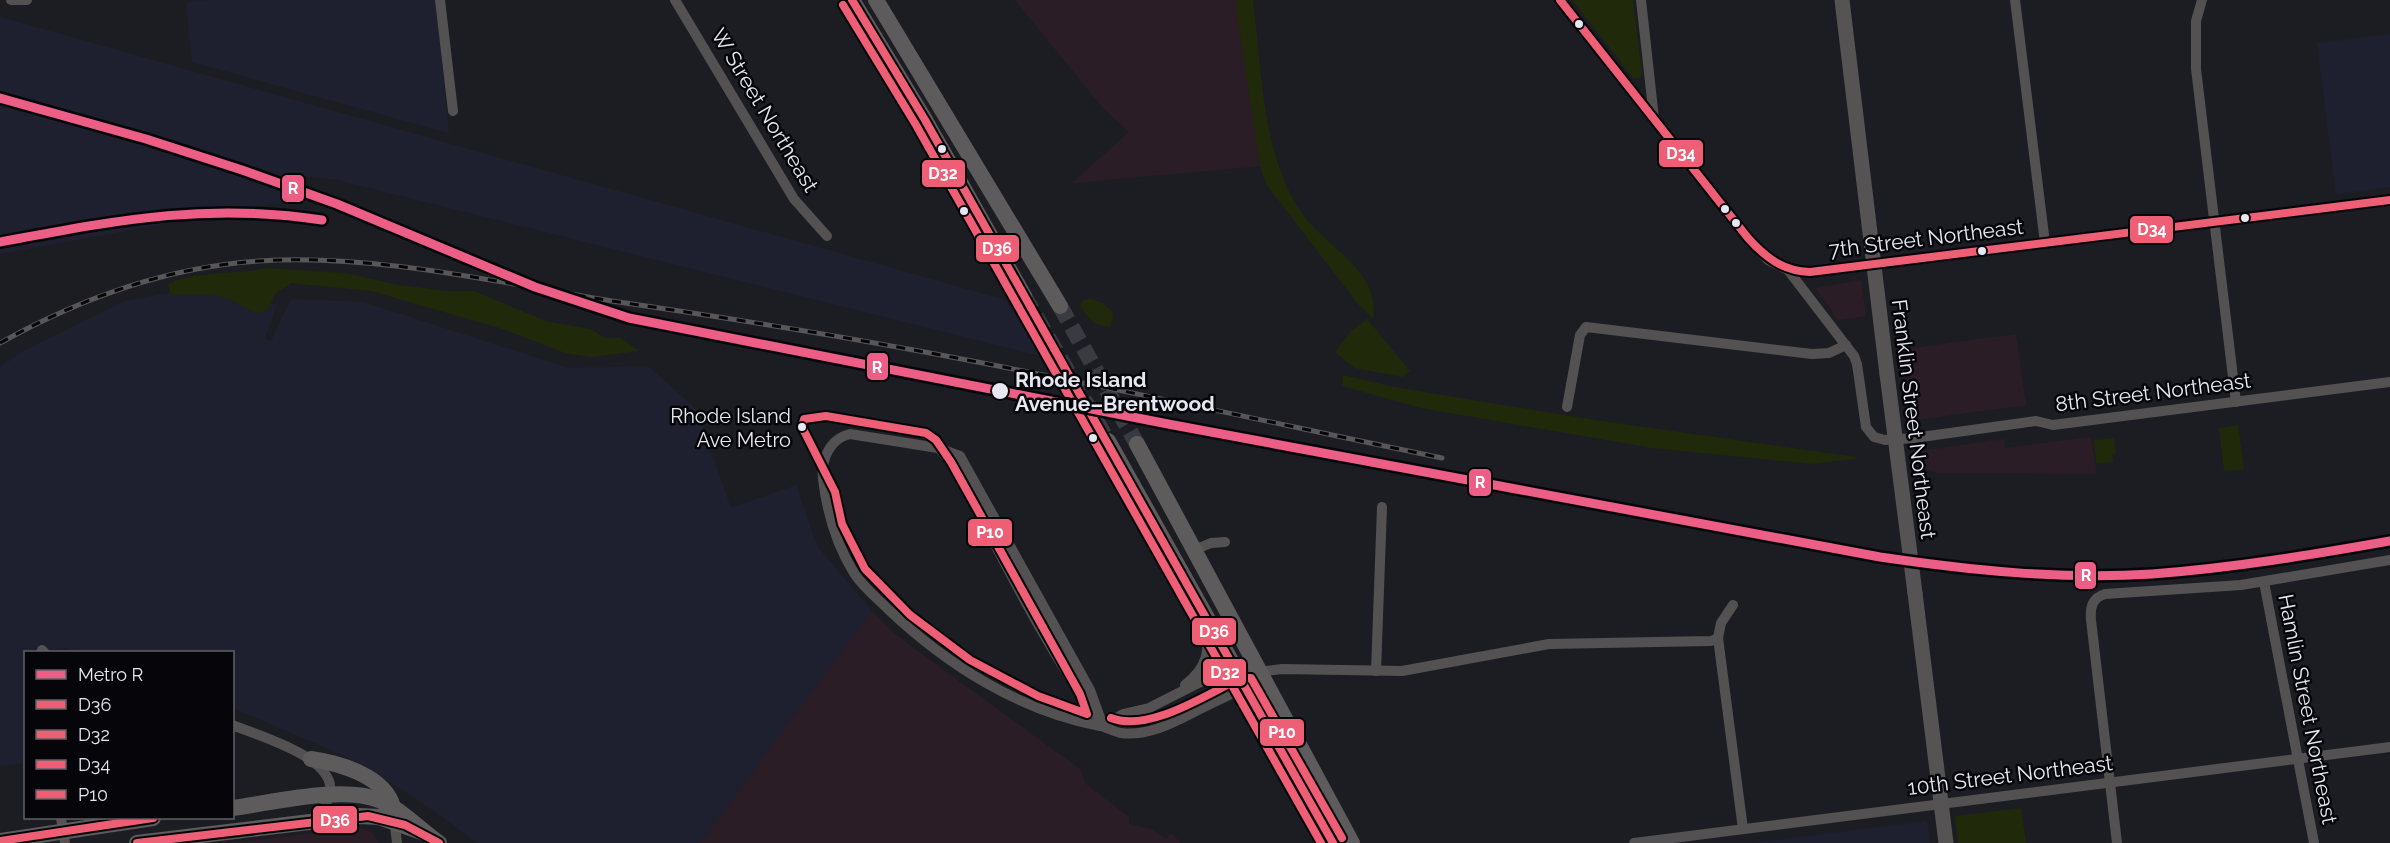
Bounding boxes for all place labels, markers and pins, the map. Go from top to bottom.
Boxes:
unlabelled marker [1573,18,1585,30]
unlabelled marker [936,143,948,155]
unlabelled marker [1719,203,1731,215]
unlabelled marker [958,205,970,217]
unlabelled marker [2239,212,2251,224]
unlabelled marker [1730,217,1742,229]
unlabelled marker [1976,245,1988,257]
place label: Rhode Island Avenue–Brentwood [1015,367,1215,416]
marker: Rhode Island Avenue–Brentwood [990,381,1010,401]
place label: Rhode Island Ave Metro [670,404,791,452]
marker: Rhode Island Ave Metro [796,421,808,433]
unlabelled marker [1087,432,1099,444]

